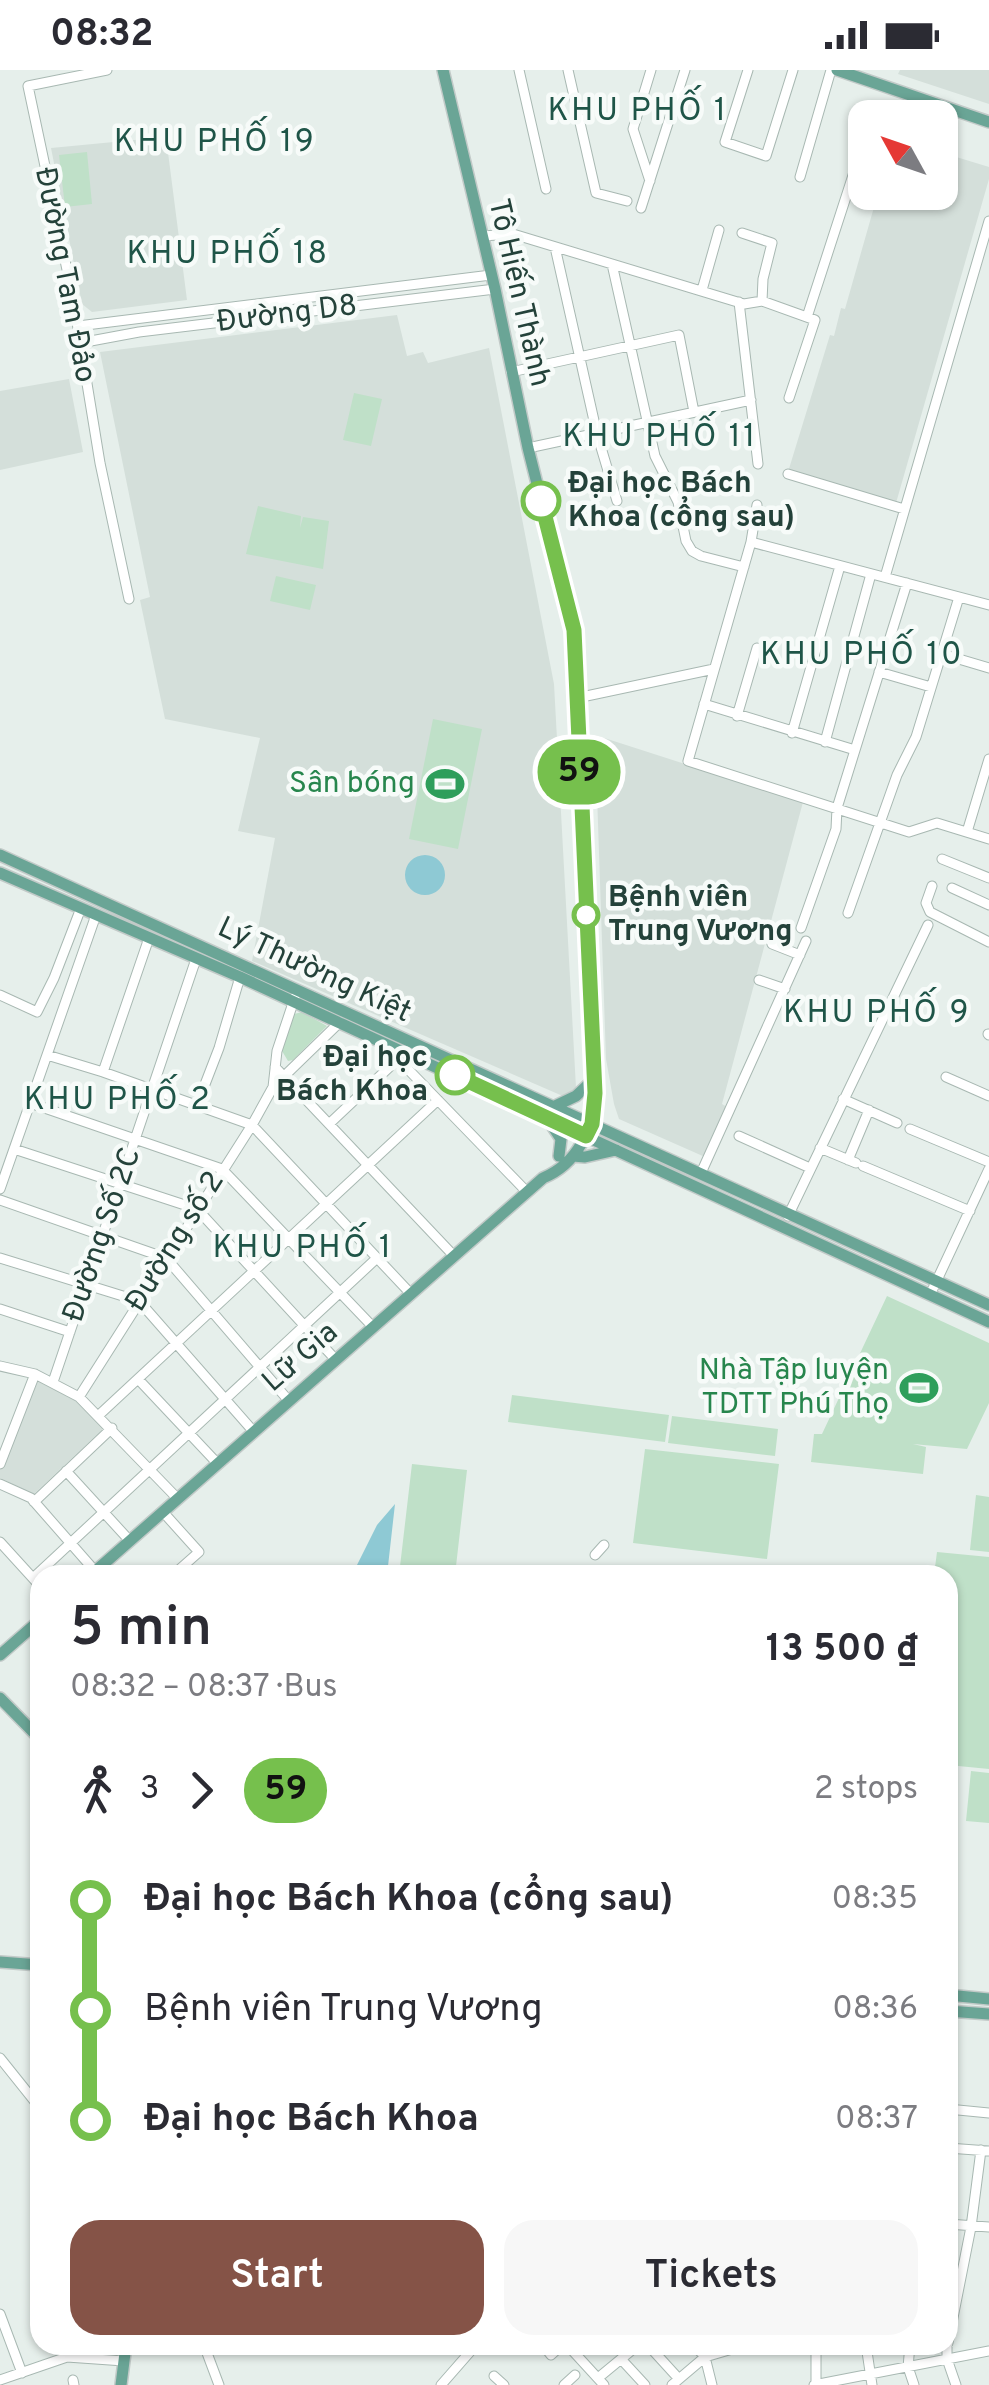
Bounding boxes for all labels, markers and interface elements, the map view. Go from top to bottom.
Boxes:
text: 08:32 [50,11,153,60]
district label: KHU PHỐ 1 [548,85,728,132]
north arrow [848,100,958,210]
map controls [848,100,958,210]
district label: KHU PHỐ 19 [114,116,316,163]
street label: Đường Tam Đảo [25,164,103,386]
street label: Tô Hiến Thành [478,195,559,391]
district label: KHU PHỐ 18 [127,228,329,275]
street label: Đường D8 [215,288,359,342]
district label: KHU PHỐ 11 [562,411,758,458]
place label: Đại học Bách Khoa (cổng sau) [568,466,795,537]
marker: Đại học Bách Khoa (cổng sau) [522,482,560,520]
district label: KHU PHỐ 10 [760,629,964,676]
line badge: 59 [534,740,624,804]
text: 59 [558,750,600,794]
sports icon: Sân bóng [424,763,466,805]
place label: Sân bóng [289,766,415,803]
place label: Bệnh viên Trung Vương [608,880,793,951]
marker: Bệnh viên Trung Vương [573,902,599,928]
street label: Lý Thường Kiệt [211,910,417,1032]
district label: KHU PHỐ 9 [783,987,971,1034]
place label: Đại học Bách Khoa [276,1040,428,1111]
marker: Đại học Bách Khoa [436,1056,474,1094]
district label: KHU PHỐ 2 [24,1074,212,1121]
street label: Đường Số 2C [55,1143,150,1327]
street label: Đường số 2 [117,1164,234,1319]
district label: KHU PHỐ 1 [213,1222,393,1269]
street label: Lữ Gia [256,1315,346,1401]
place label: Nhà Tập luyện TDTT Phú Thọ [699,1353,889,1424]
sports icon: Nhà Tập luyện TDTT Phú Thọ [898,1367,940,1409]
text: 5 min [70,1595,212,1665]
text: 13 500 ₫ [766,1626,918,1675]
text: 08:32 – 08:37 · Bus [70,1668,338,1708]
icon: walk [70,1763,125,1818]
icon: forward [174,1763,229,1818]
text: 59 [264,1768,307,1812]
text: 3 [140,1770,159,1810]
text: 2 stops [814,1770,918,1810]
text: Đại học Bách Khoa (cổng sau) [144,1876,673,1925]
text: 08:35 [832,1880,918,1920]
text: Bệnh viên Trung Vương [144,1986,543,2035]
text: 08:36 [832,1990,918,2030]
text: Đại học Bách Khoa [144,2096,479,2145]
text: 08:37 [835,2100,918,2140]
button: Start [70,2220,484,2335]
button: Tickets [504,2220,918,2335]

